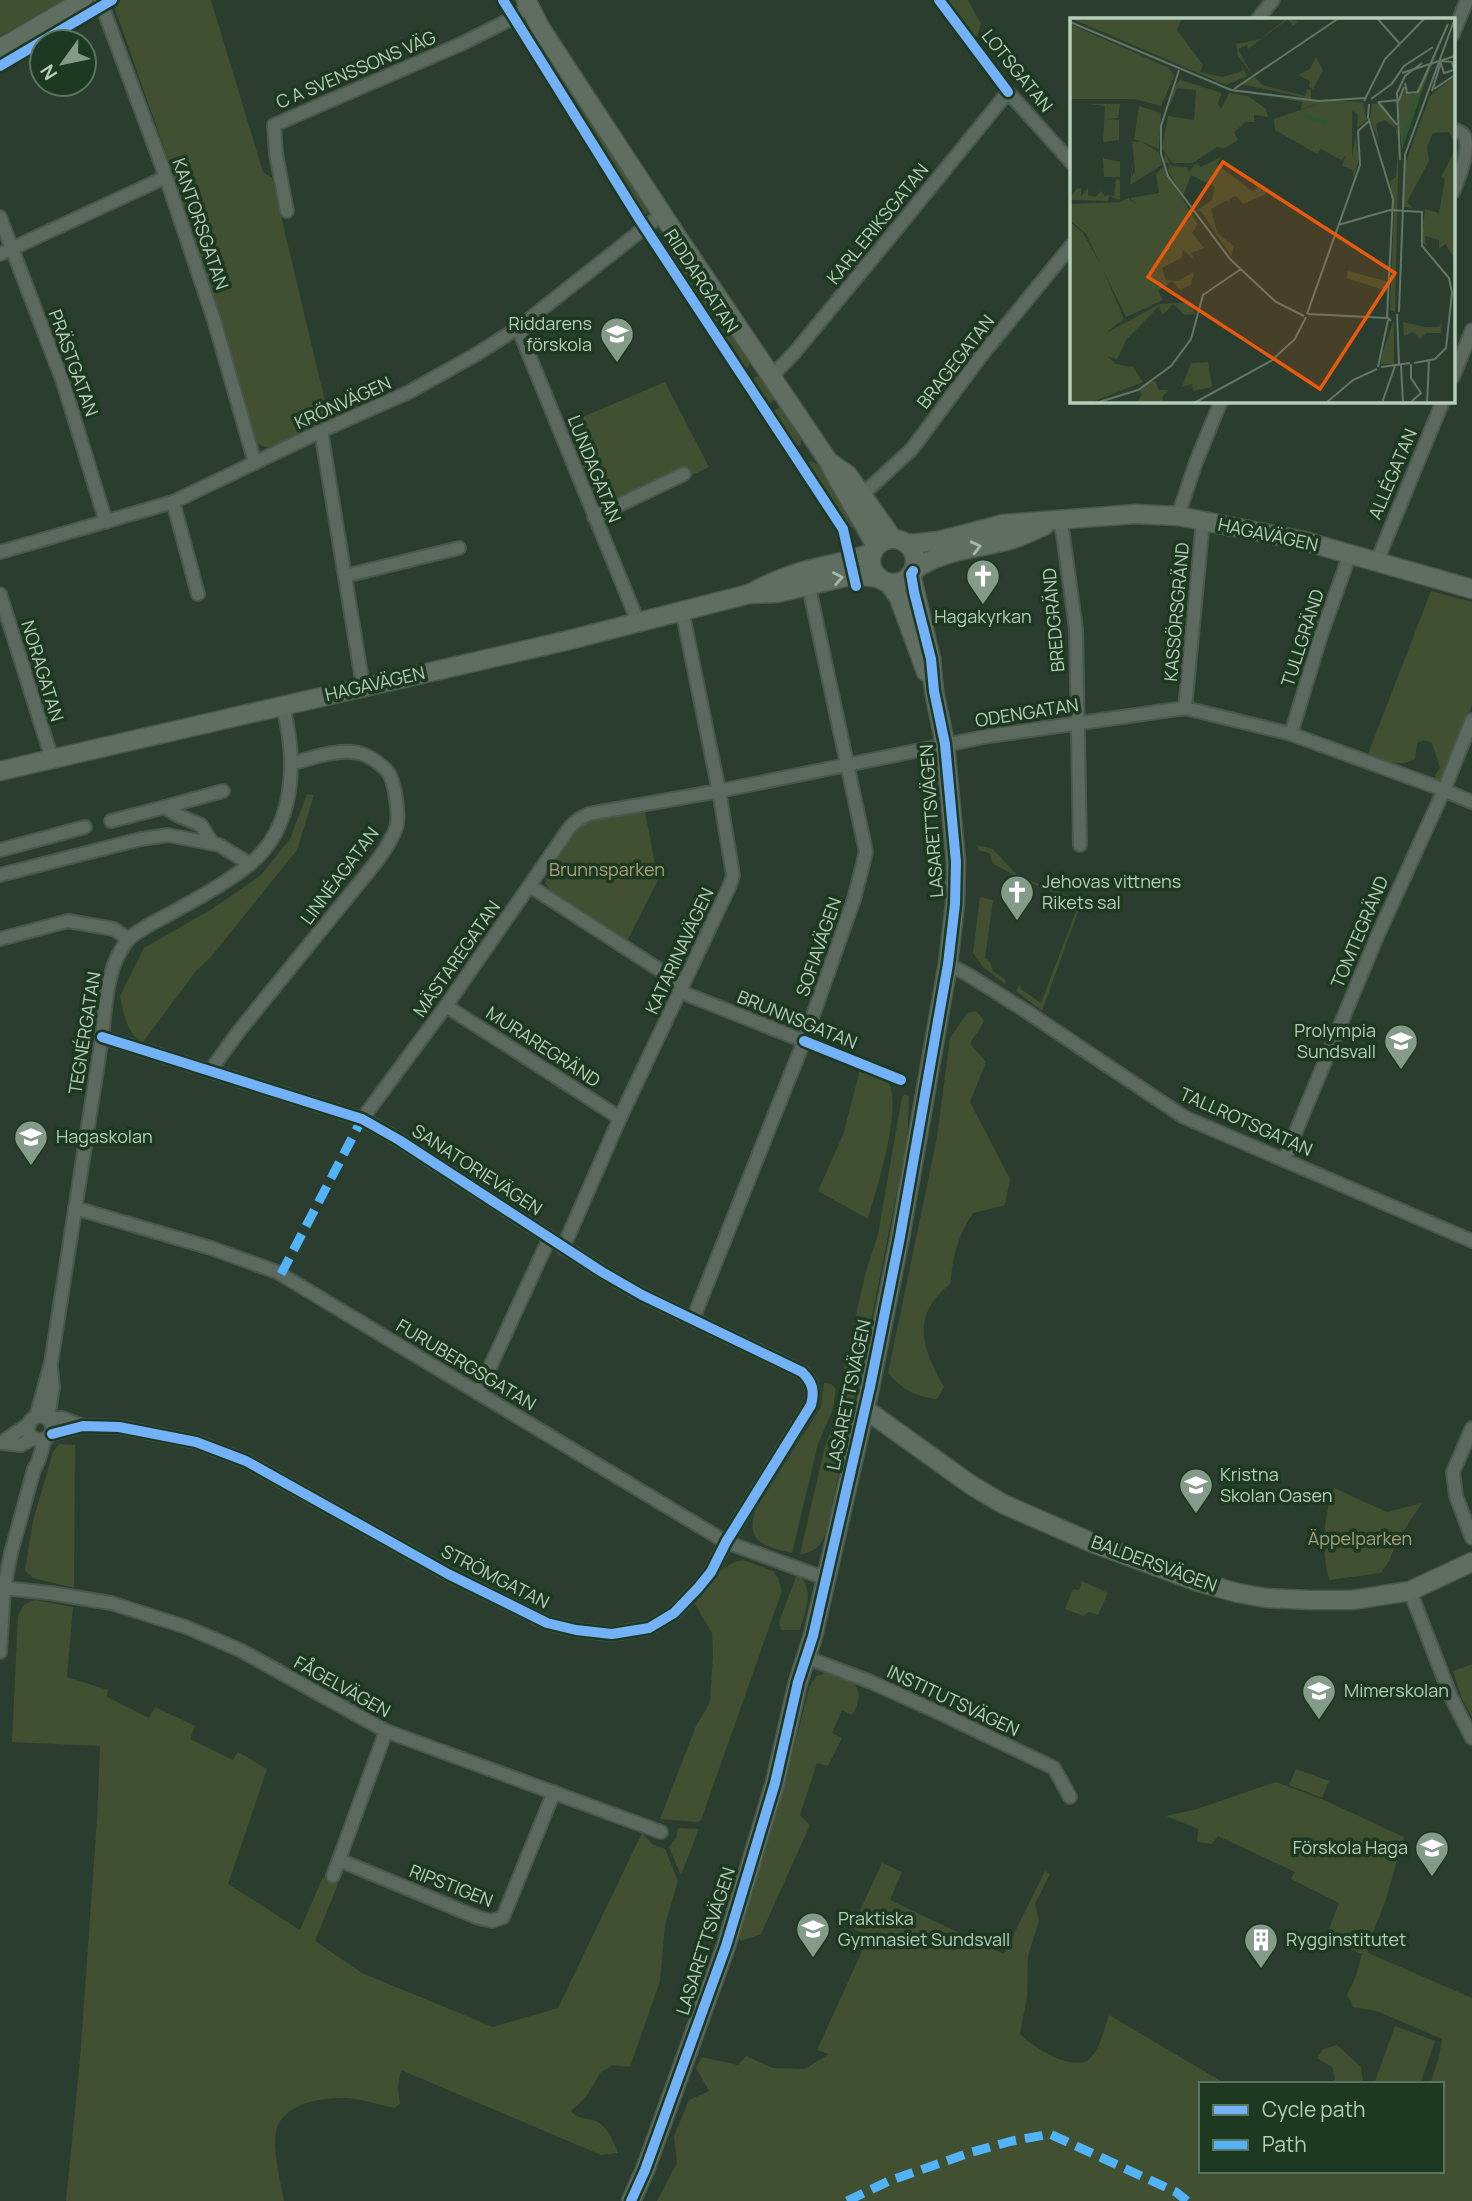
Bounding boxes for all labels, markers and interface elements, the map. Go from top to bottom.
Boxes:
inset map [1070,18,1454,402]
street label: C A SVENSSONS VÄG [272,24,440,114]
street label: LOTSGATAN [977,24,1059,117]
north arrow [28,28,98,98]
text: N [34,59,63,85]
street label: KANTORSGATAN [167,155,235,293]
street label: KARL ERIKSGATAN [821,158,933,289]
street label: RIDDARGATAN [659,224,744,337]
street label: PRÄSTGATAN [44,306,104,419]
street label: BRAGEGATAN [911,310,999,413]
place label: Riddarens förskola [508,311,592,356]
school or university icon: Riddarens förskola [598,315,636,364]
street label: KRÖNVÄGEN [291,370,395,434]
street label: LUNDAGATAN [563,411,627,526]
street label: ALLÉGATAN [1362,425,1422,523]
street label: HAGAVÄGEN [1216,512,1320,556]
one-way arrow [970,541,982,555]
street label: KASSÖRSGRÄND [1158,541,1194,682]
church icon: Hagakyrkan [964,557,1002,606]
street label: BREDGRÄND [1036,567,1070,673]
one-way arrow [832,572,844,587]
street label: TULLGRÄND [1275,586,1329,690]
place label: Hagakyrkan [934,604,1032,628]
street label: NORAGATAN [16,617,70,724]
street label: HAGAVÄGEN [322,660,427,706]
street label: ODENGATAN [973,692,1080,732]
street label: LASARETTSVÄGEN [914,744,948,899]
street label: LINNÉAGATAN [295,822,384,929]
park label: Brunnsparken [549,857,665,881]
place label: Jehovas vittnens Rikets sal [1042,869,1181,914]
street label: TOMTEGRÄND [1325,872,1393,991]
church icon: Jehovas vittnens Rikets sal [998,873,1036,922]
street label: KATARINAVÄGEN [639,884,719,1018]
street label: SOFIAVÄGEN [790,894,846,999]
street label: MÄSTAREGATAN [407,895,505,1021]
street label: TEGNÉRGATAN [62,970,106,1096]
street label: BRUNNSGATAN [734,984,861,1054]
street label: MURAREGRÄND [482,1000,605,1092]
place label: Prolympia Sundsvall [1294,1018,1376,1063]
school or university icon: Prolympia Sundsvall [1382,1022,1420,1071]
street label: TALLROTSGATAN [1176,1081,1316,1161]
school or university icon: Hagaskolan [12,1118,50,1167]
street label: SANATORIEVÄGEN [408,1118,547,1220]
place label: Hagaskolan [56,1124,153,1148]
street label: FURUBERGSGATAN [392,1313,541,1415]
street label: LASARETTSVÄGEN [820,1317,876,1472]
place label: Kristna Skolan Oasen [1220,1462,1332,1507]
school or university icon: Kristna Skolan Oasen [1177,1466,1215,1515]
park label: Äppelparken [1308,1526,1412,1550]
street label: BALDERSVÄGEN [1088,1529,1220,1597]
street label: STRÖMGATAN [437,1539,554,1614]
street label: FÅGELVÄGEN [290,1650,395,1722]
street label: INSTITUTSVÄGEN [883,1659,1023,1741]
school or university icon: Mimerskolan [1300,1672,1338,1721]
place label: Mimerskolan [1344,1678,1449,1702]
school or university icon: Förskola Haga [1413,1829,1451,1878]
place label: Förskola Haga [1293,1835,1408,1859]
street label: RIPSTIGEN [406,1858,497,1912]
street label: LASARETTSVÄGEN [670,1864,740,2017]
place label: Praktiska Gymnasiet Sundsvall [838,1906,1010,1951]
school or university icon: Praktiska Gymnasiet Sundsvall [794,1910,832,1959]
building icon: Rygginstitutet [1242,1921,1280,1970]
place label: Rygginstitutet [1286,1927,1406,1951]
legend [1199,2082,1444,2173]
text: Cycle path [1262,2095,1365,2123]
text: Path [1262,2130,1307,2158]

